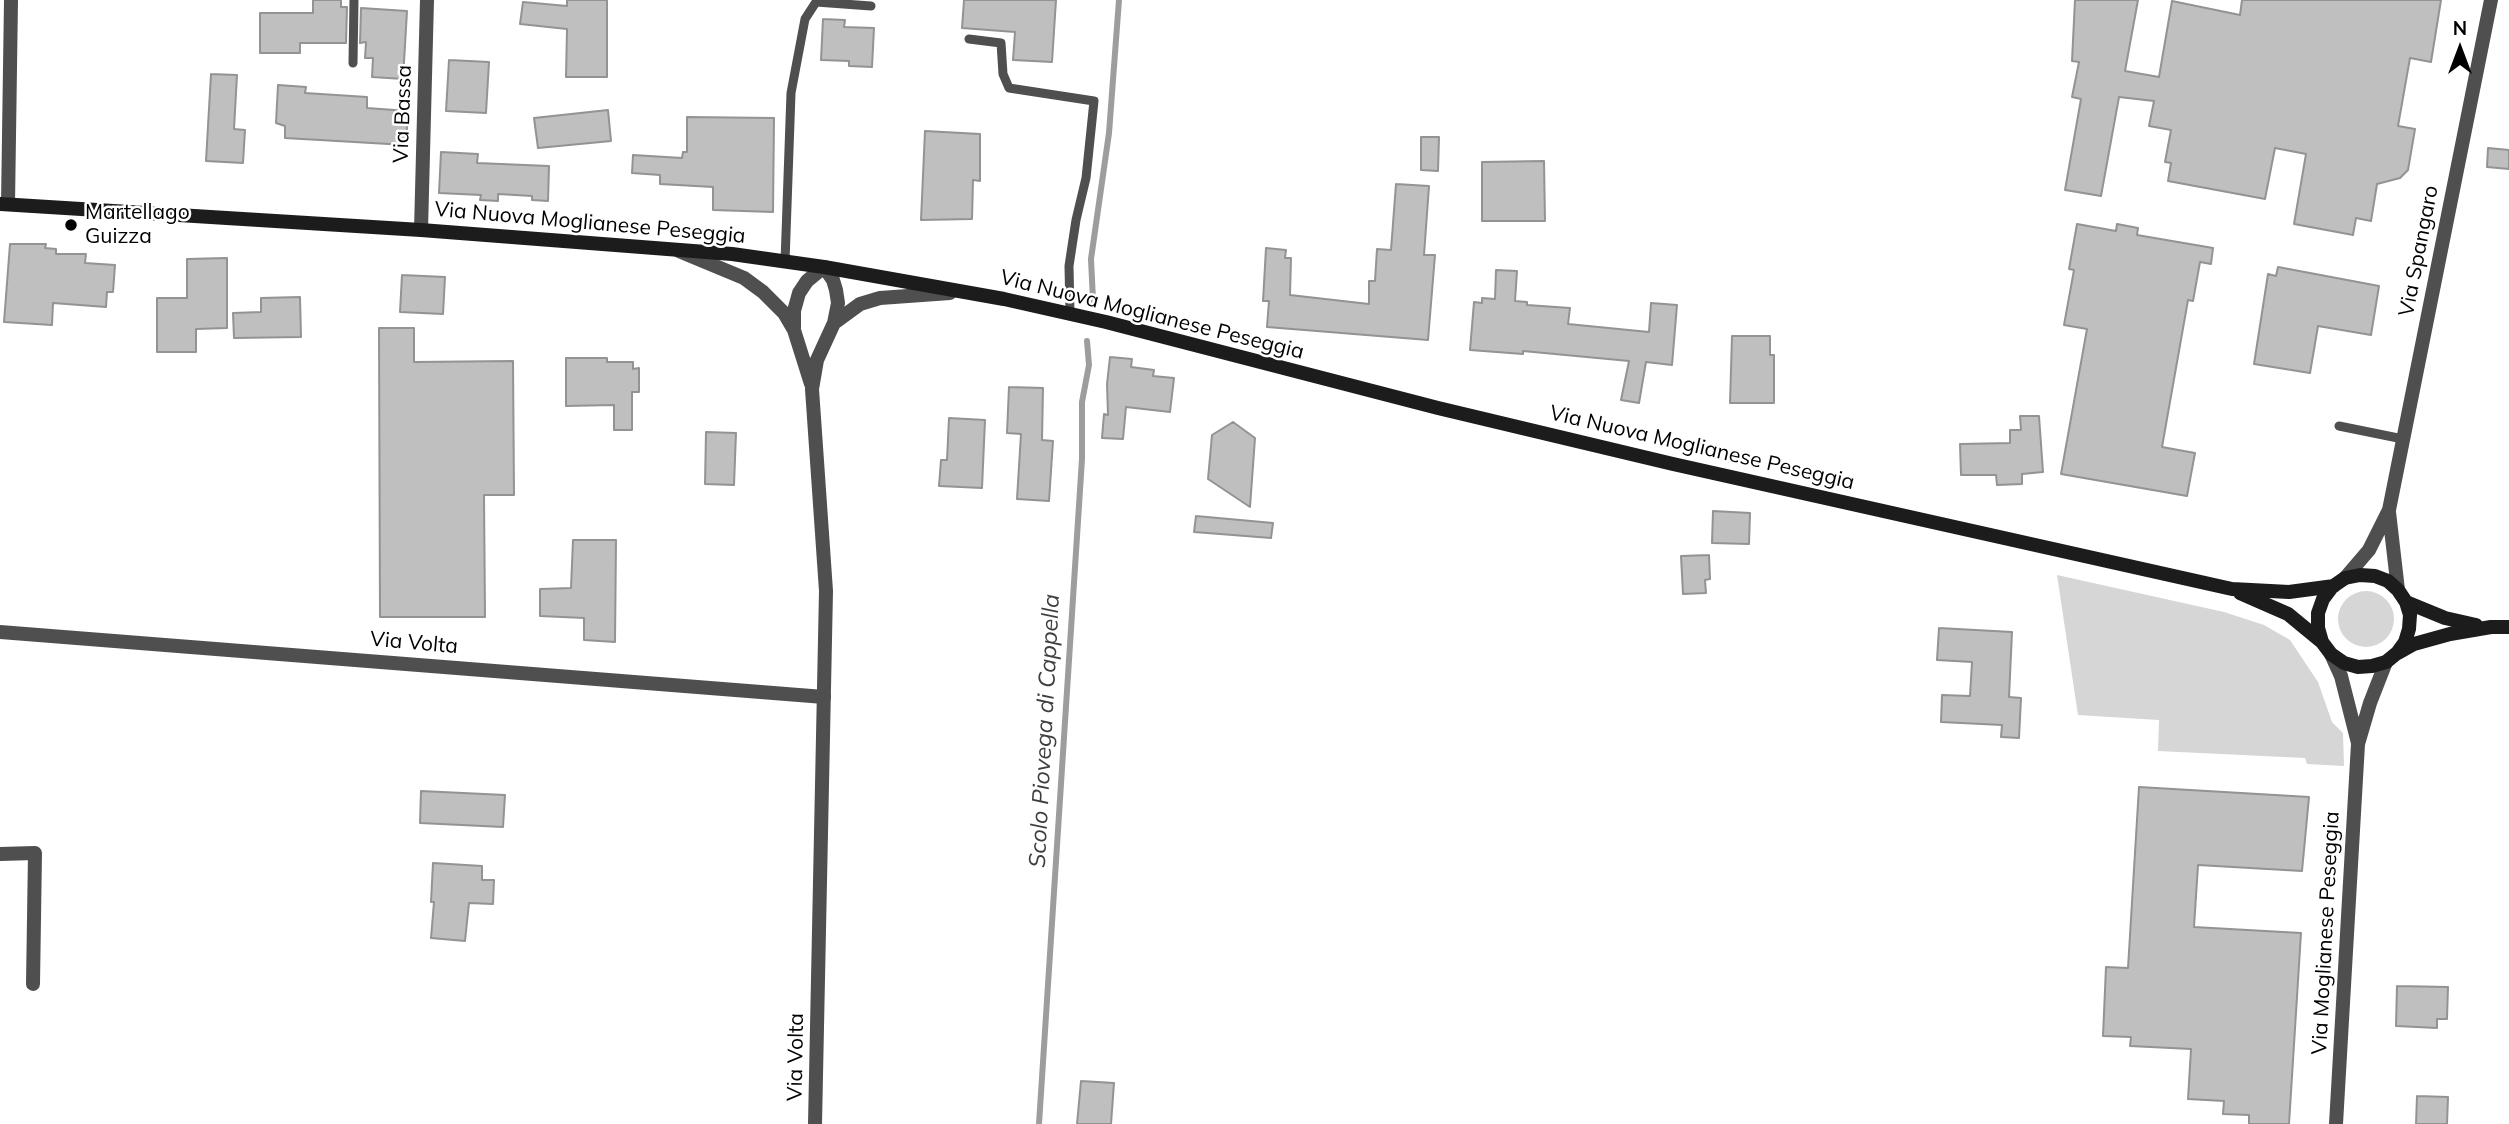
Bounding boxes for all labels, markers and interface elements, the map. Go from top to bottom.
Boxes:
north arrow [2425,14,2495,84]
text: N [2453,16,2467,40]
street label: Via Bassa [389,65,417,163]
street label: Via Spangaro [2394,183,2444,319]
street label: Via Nuova Moglianese Peseggia [433,197,747,249]
place label: Martellago Guizza [85,200,190,250]
marker: Martellago Guizza [63,217,79,233]
street label: Via Nuova Moglianese Peseggia [998,265,1306,365]
street label: Via Nuova Moglianese Peseggia [1547,401,1857,495]
water label: Scolo Piovega di Cappella [1024,593,1066,869]
street label: Via Volta [369,627,459,659]
street label: Via Moglianese Peseggia [2307,811,2345,1055]
street label: Via Volta [783,1013,809,1101]

